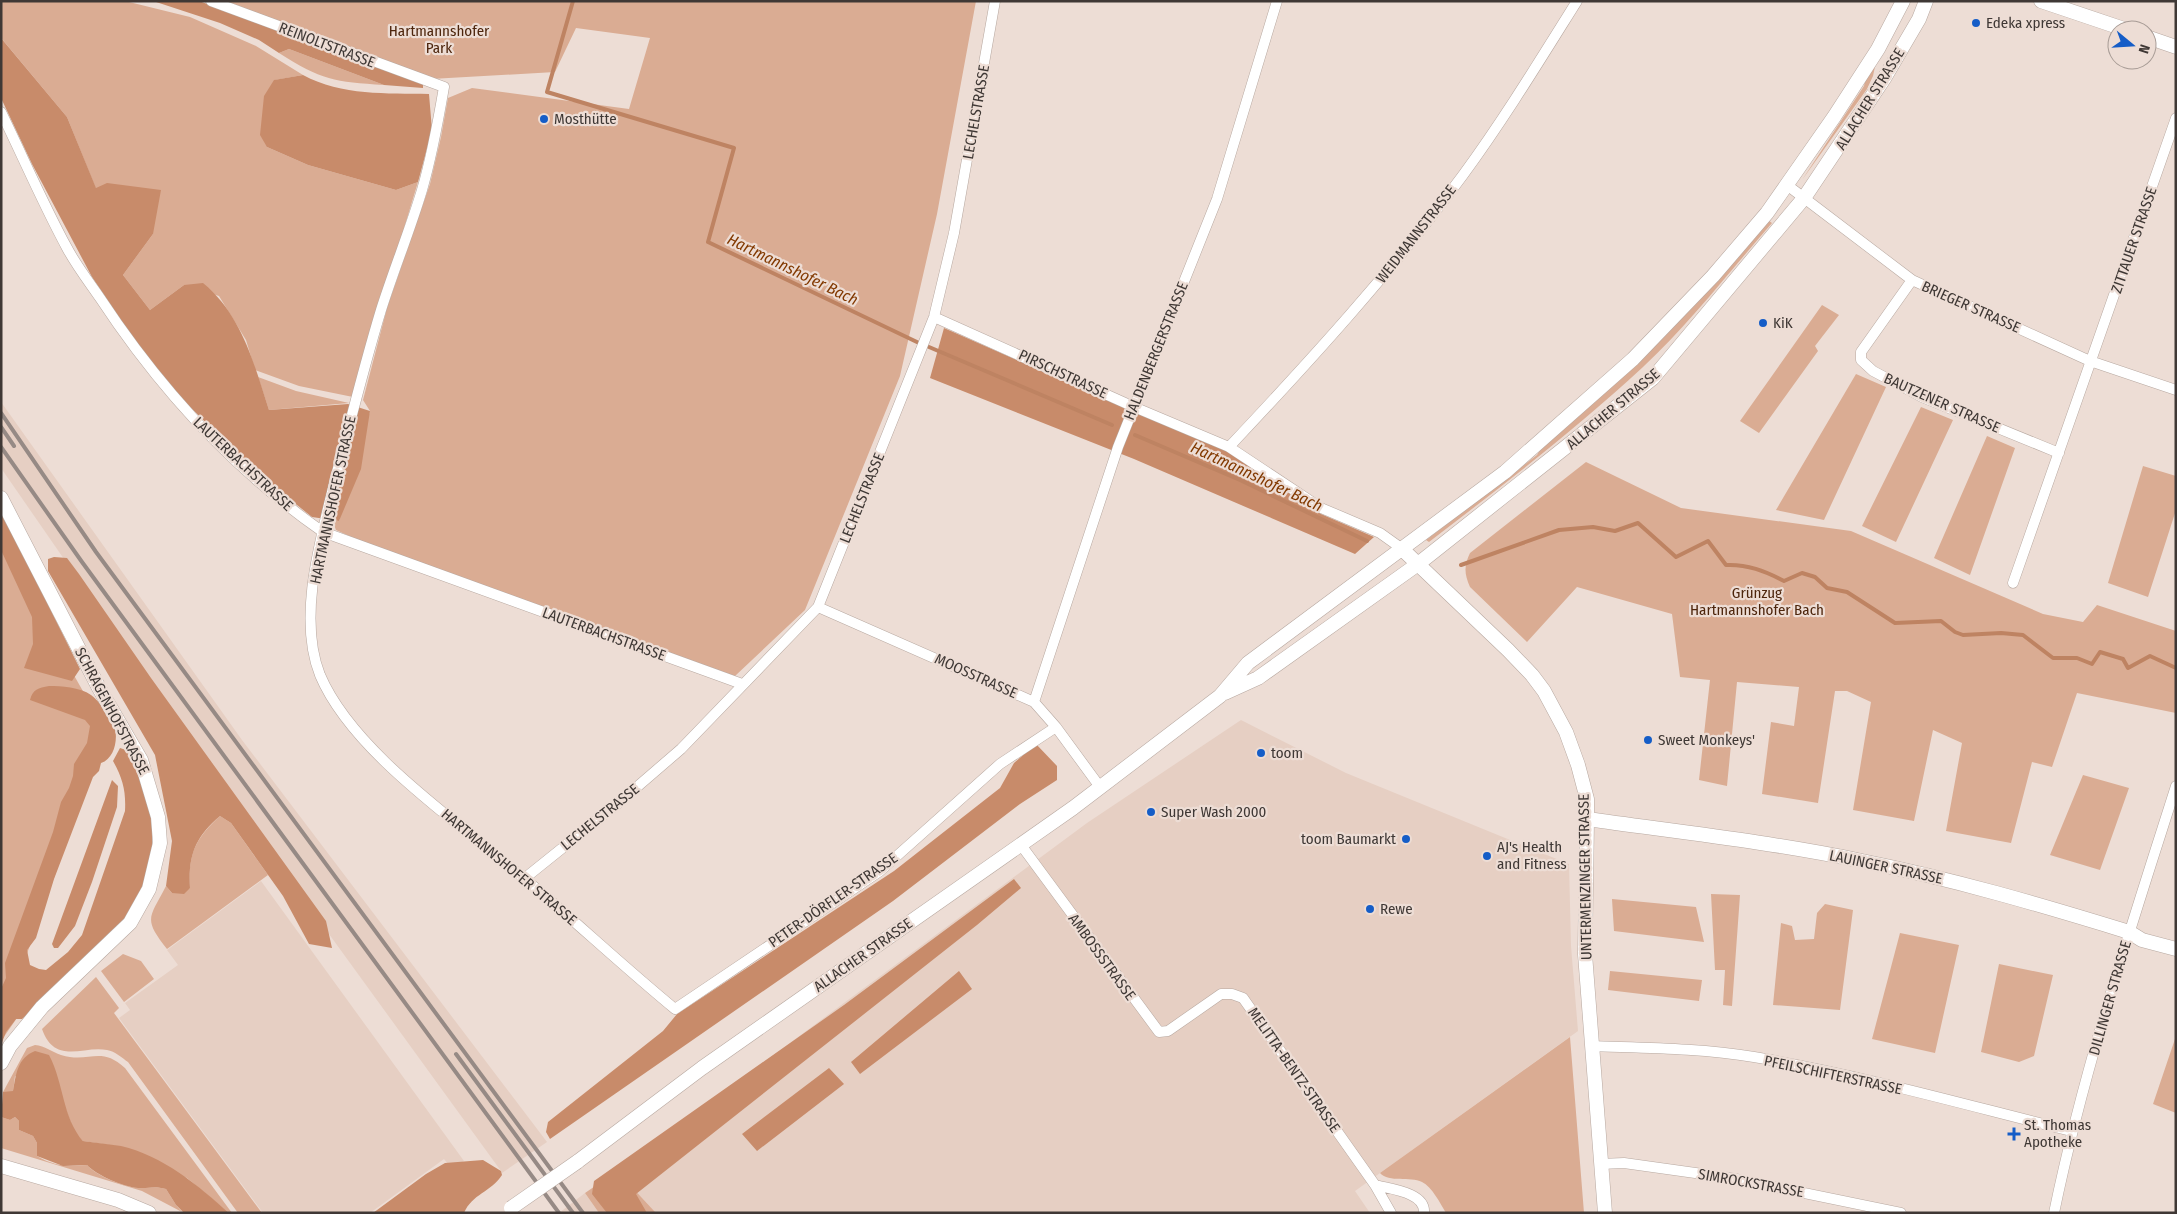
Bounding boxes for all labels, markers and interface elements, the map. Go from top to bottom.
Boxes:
place label: Edeka xpress [1986,14,2065,32]
marker: Edeka xpress [1970,17,1982,29]
street label: REINOLTSTRASSE [276,18,378,72]
north arrow [2107,20,2157,70]
park label: Hartmannshofer Park [389,22,490,57]
text: N [2135,42,2153,55]
street label: ALLACHER STRASSE [1832,45,1908,153]
street label: LECHELSTRASSE [959,63,993,161]
place label: Mosthütte [554,110,617,128]
marker: Mosthütte [538,113,550,125]
street label: WEIDMANNSTRASSE [1372,181,1460,287]
street label: ZITTAUER STRASSE [2107,184,2161,296]
water label: Hartmannshofer Bach [724,230,861,309]
street label: BRIEGER STRASSE [1919,277,2023,337]
street label: HALDENBERGERSTRASSE [1120,279,1192,423]
place label: KiK [1773,314,1793,332]
marker: KiK [1757,317,1769,329]
street label: PIRSCHSTRASSE [1016,346,1110,402]
street label: ALLACHER STRASSE [1563,365,1663,453]
street label: BAUTZENER STRASSE [1881,369,2003,437]
street label: LAUTERBACHSTRASSE [189,413,297,515]
street label: HARTMANNSHOFER STRASSE [306,414,360,586]
water label: Hartmannshofer Bach [1188,438,1326,515]
street label: LECHELSTRASSE [836,450,888,546]
park label: Grünzug Hartmannshofer Bach [1690,584,1824,619]
street label: LAUTERBACHSTRASSE [540,603,668,665]
street label: SCHRAGENHOFSTRASSE [71,644,153,778]
street label: MOOSSTRASSE [932,650,1020,702]
place label: Sweet Monkeys' [1658,731,1755,749]
marker: Sweet Monkeys' [1642,734,1654,746]
place label: toom [1271,744,1303,762]
marker: toom [1255,747,1267,759]
street label: LECHELSTRASSE [557,780,643,854]
street label: UNTERMENZINGER STRASSE [1575,794,1595,960]
place label: Super Wash 2000 [1161,803,1266,821]
street label: HARTMANNSHOFER STRASSE [438,805,580,929]
marker: Super Wash 2000 [1145,806,1157,818]
place label: toom Baumarkt [1301,830,1396,848]
marker: toom Baumarkt [1400,833,1412,845]
place label: AJ's Health and Fitness [1497,838,1567,873]
street label: LAUINGER STRASSE [1828,846,1944,888]
street label: PETER-DÖRFLER-STRASSE [765,849,901,951]
marker: AJ's Health and Fitness [1481,850,1493,862]
place label: Rewe [1380,900,1413,918]
marker: Rewe [1364,903,1376,915]
street label: AMBOSSSTRASSE [1065,910,1139,1004]
street label: ALLACHER STRASSE [810,914,916,996]
street label: DILLINGER STRASSE [2085,939,2135,1057]
street label: MELITTA-BENTZ-STRASSE [1244,1004,1344,1136]
street label: PFEILSCHIFTERSTRASSE [1762,1052,1904,1098]
place label: St. Thomas Apotheke [2024,1116,2091,1151]
marker: St. Thomas Apotheke [2008,1128,2020,1140]
street label: SIMROCKSTRASSE [1697,1165,1805,1201]

